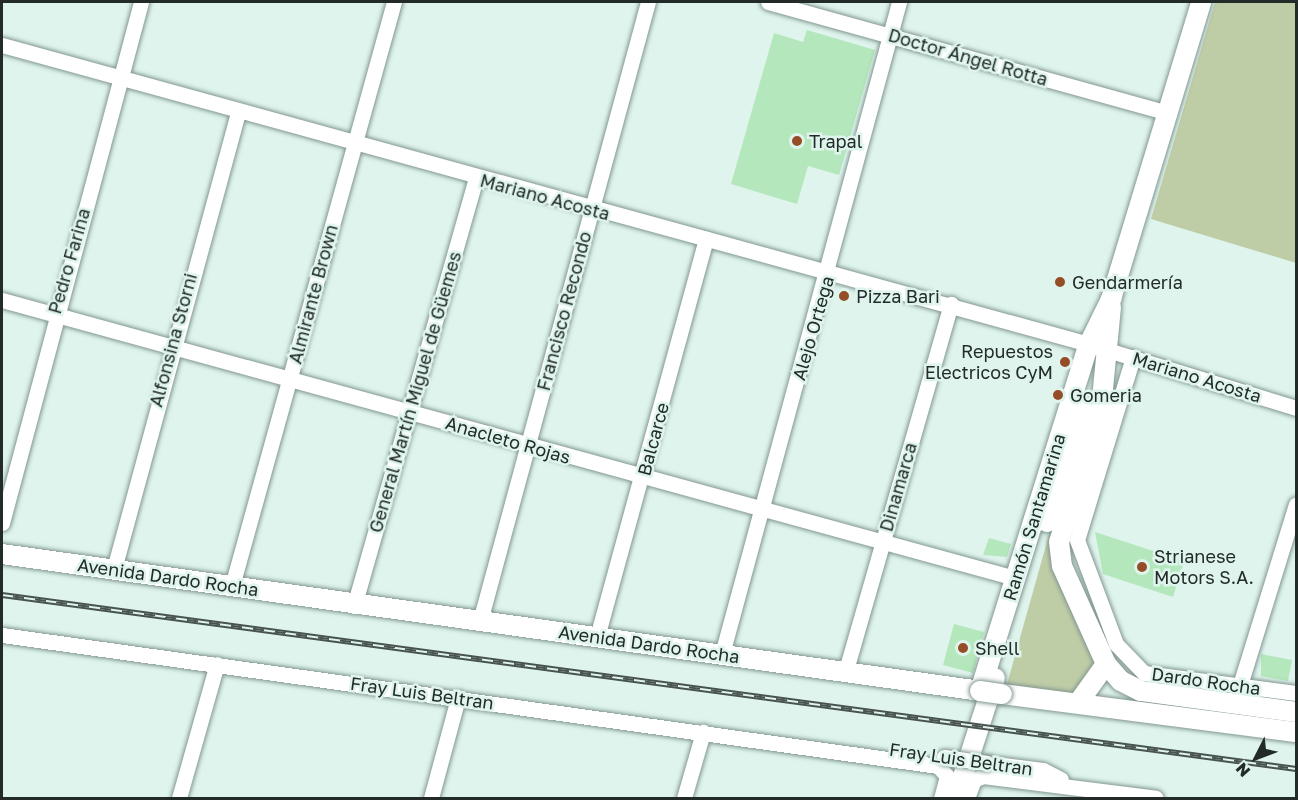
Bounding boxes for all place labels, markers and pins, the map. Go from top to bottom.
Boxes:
place label: Trapal [809,130,863,152]
marker: Trapal [790,134,804,148]
place label: Gendarmería [1072,271,1183,293]
marker: Gendarmería [1053,275,1067,289]
place label: Pizza Bari [856,285,940,307]
marker: Pizza Bari [837,289,851,303]
place label: Repuestos Electricos CyM [925,341,1053,384]
marker: Repuestos Electricos CyM [1058,355,1072,369]
place label: Gomeria [1070,384,1142,406]
marker: Gomeria [1051,388,1065,402]
place label: Strianese Motors S.A. [1154,546,1254,588]
marker: Strianese Motors S.A. [1135,560,1149,574]
place label: Shell [975,637,1020,659]
marker: Shell [956,641,970,655]

